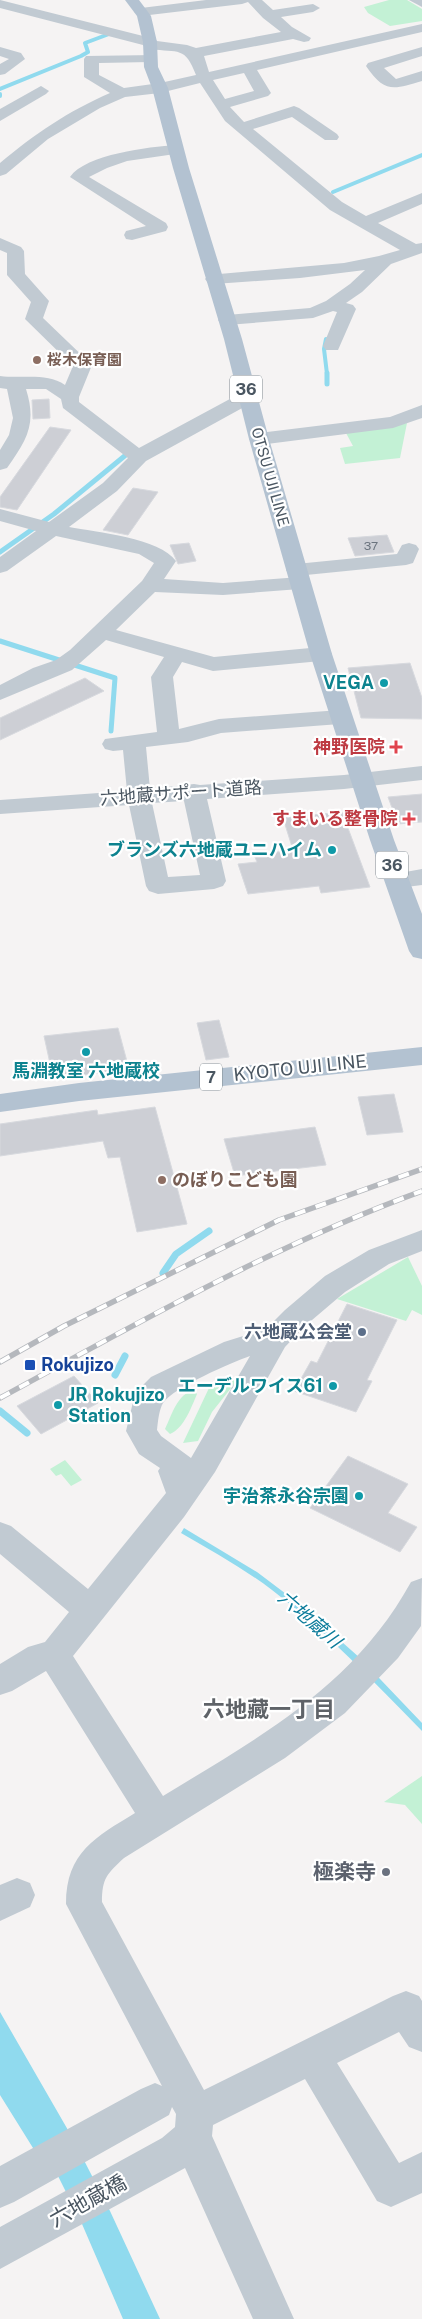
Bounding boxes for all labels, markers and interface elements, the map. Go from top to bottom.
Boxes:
place label: 桜木保育園 [47,351,122,368]
marker: 桜木保育園 [31,354,43,366]
road number: 36 [230,376,262,402]
street label: OTSU UJI LINE [248,425,293,528]
house number: 37 [364,539,378,553]
place label: VEGA [323,672,374,693]
marker: VEGA [378,677,390,689]
place label: 神野医院 [313,736,385,757]
marker: 神野医院 [389,740,403,754]
street label: 六地蔵サポート道路 [99,776,263,809]
place label: すまいる整骨院 [272,808,398,829]
marker: すまいる整骨院 [402,812,416,826]
place label: ブランズ六地蔵ユニハイム [107,839,322,860]
marker: ブランズ六地蔵ユニハイム [326,844,338,856]
road number: 36 [376,852,408,878]
marker: 馬淵教室 六地蔵校 [80,1046,92,1058]
street label: KYOTO UJI LINE [232,1050,368,1085]
place label: 馬淵教室 六地蔵校 [12,1060,160,1081]
road number: 7 [200,1064,222,1090]
place label: のぼりこども園 [172,1169,298,1190]
marker: のぼりこども園 [156,1174,168,1186]
place label: 六地蔵公会堂 [244,1321,352,1342]
marker: 六地蔵公会堂 [356,1326,368,1338]
place label: Rokujizo [41,1354,114,1375]
marker: Rokujizo [23,1358,37,1372]
place label: エーデルワイス61 [178,1375,323,1396]
marker: エーデルワイス61 [327,1380,339,1392]
place label: JR Rokujizo Station [68,1384,165,1426]
marker: JR Rokujizo Station [52,1399,64,1411]
place label: 宇治茶永谷宗園 [223,1485,349,1506]
marker: 宇治茶永谷宗園 [353,1490,365,1502]
water label: 六地蔵川 [274,1586,347,1654]
district label: 六地藏一丁目 [203,1696,335,1722]
place label: 極楽寺 [313,1859,376,1884]
marker: 極楽寺 [380,1866,392,1878]
street label: 六地蔵橋 [45,2169,131,2232]

